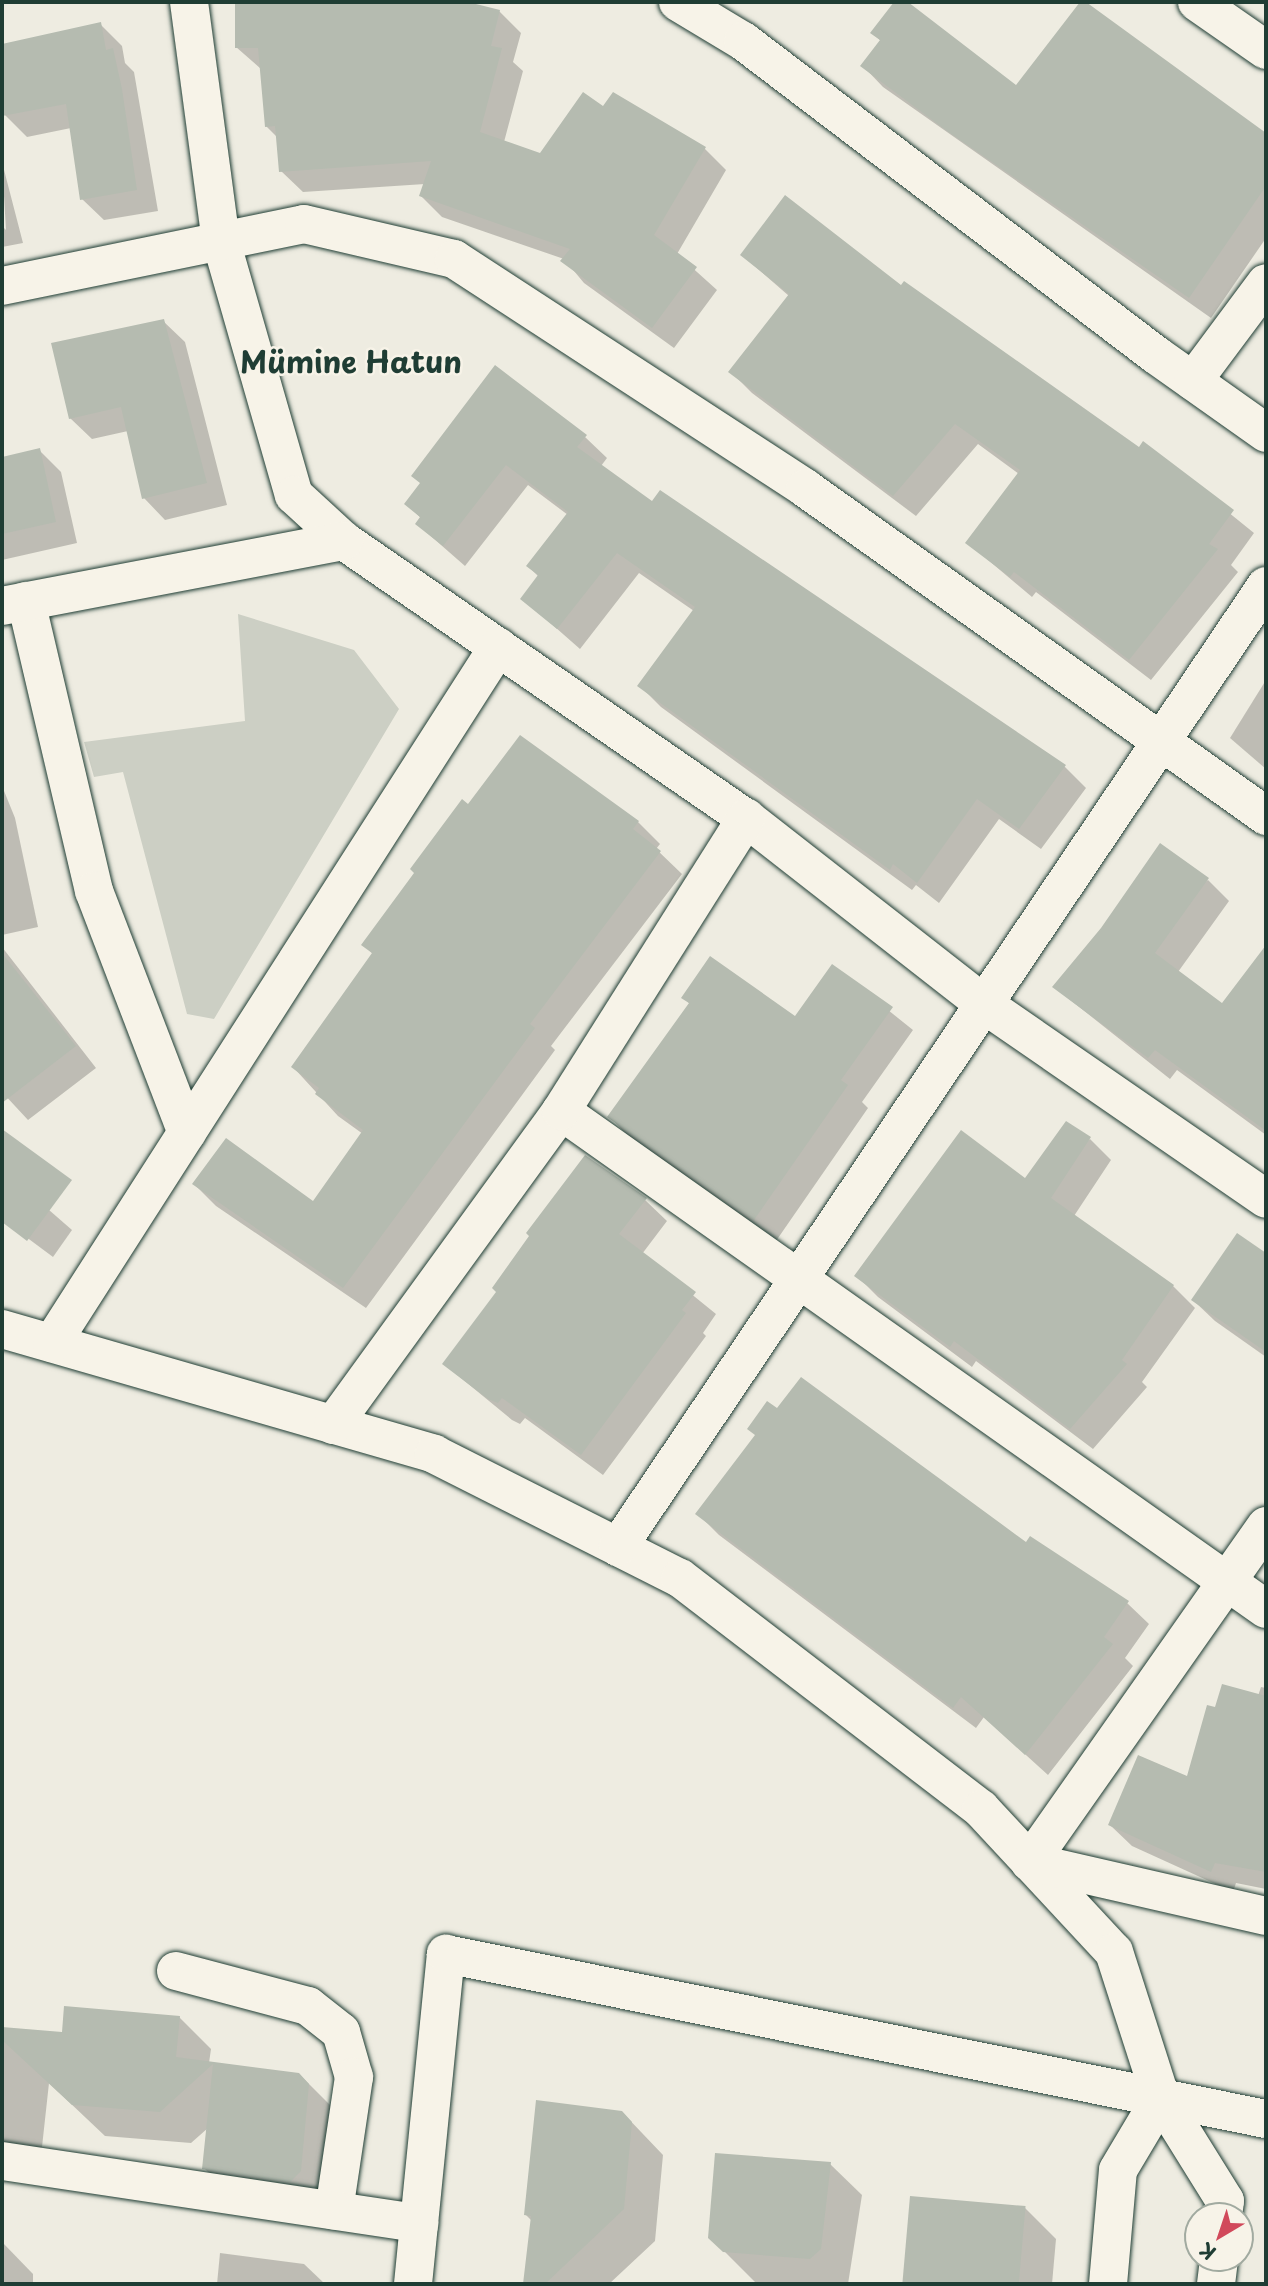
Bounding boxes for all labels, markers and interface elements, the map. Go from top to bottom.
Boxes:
district label: Mümine Hatun [239,343,463,379]
north arrow [1184,2202,1254,2272]
text: K [1193,2237,1221,2267]

